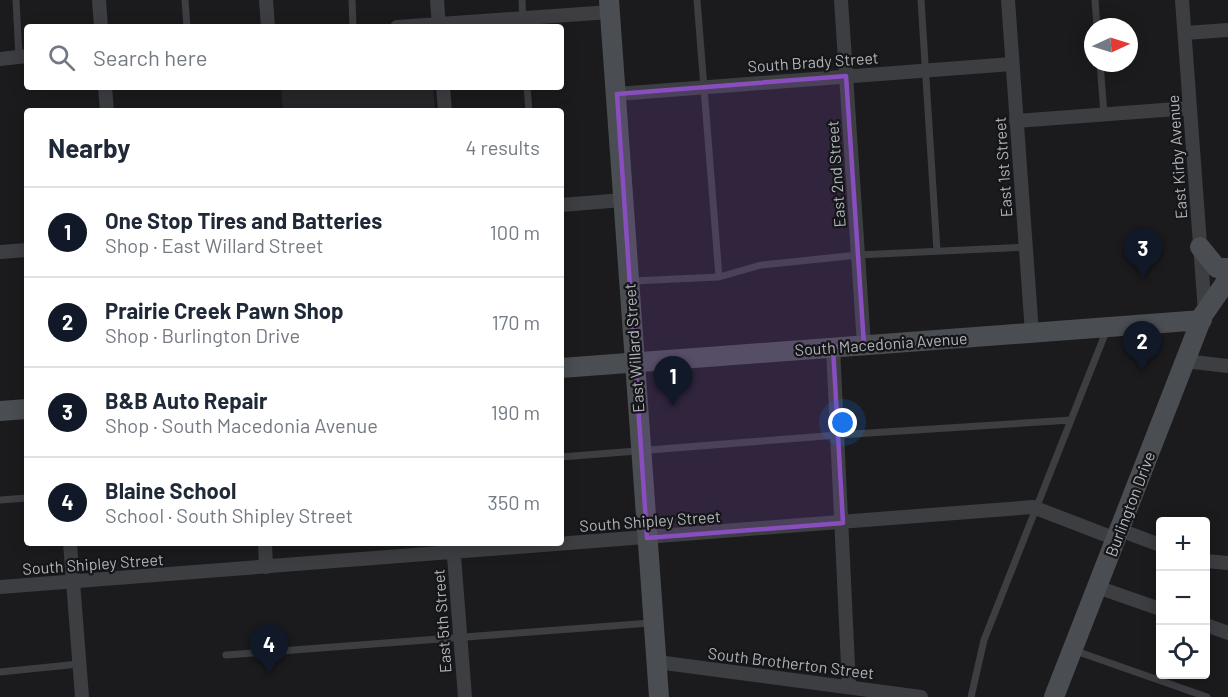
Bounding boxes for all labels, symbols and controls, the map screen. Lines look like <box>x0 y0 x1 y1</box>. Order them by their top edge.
north arrow <box>1084 18 1138 72</box>
search box <box>24 24 564 90</box>
icon: search <box>45 41 78 74</box>
text: Search here <box>93 44 207 70</box>
street label: South Brady Street <box>747 47 879 76</box>
street label: East Kirby Avenue <box>1163 94 1190 220</box>
street label: East 1st Street <box>990 116 1015 218</box>
street label: East 2nd Street <box>822 120 849 228</box>
text: Nearby <box>48 132 130 163</box>
text: 4 results <box>465 135 540 159</box>
text: One Stop Tires and Batteries <box>105 207 382 233</box>
text: 1 <box>64 220 71 244</box>
text: 100 m <box>490 220 540 244</box>
pin: 3 <box>1124 228 1162 278</box>
text: Shop · East Willard Street <box>105 233 323 257</box>
street label: East Willard Street <box>620 283 647 413</box>
text: Prairie Creek Pawn Shop <box>105 297 344 323</box>
text: 2 <box>62 310 73 334</box>
text: 170 m <box>492 310 540 334</box>
pin: 2 <box>1122 322 1162 371</box>
text: Shop · Burlington Drive <box>105 323 300 347</box>
street label: South Macedonia Avenue <box>794 328 968 359</box>
pin: 1 <box>654 356 692 406</box>
text: B&B Auto Repair <box>105 387 267 413</box>
text: 3 <box>62 400 73 424</box>
text: 190 m <box>491 400 540 424</box>
your location <box>828 408 857 437</box>
text: Shop · South Macedonia Avenue <box>105 413 378 437</box>
street label: Burlington Drive <box>1101 449 1158 559</box>
text: Blaine School <box>105 477 236 503</box>
text: 4 <box>61 490 74 514</box>
text: 350 m <box>488 490 540 514</box>
text: School · South Shipley Street <box>105 503 353 527</box>
street label: South Shipley Street <box>579 506 721 535</box>
map controls <box>1156 517 1210 679</box>
button: + <box>1156 517 1210 571</box>
street label: South Shipley Street <box>22 549 164 578</box>
street label: East 5th Street <box>428 568 455 674</box>
button: − <box>1156 571 1210 625</box>
pin: 4 <box>250 624 288 674</box>
button: locate <box>1156 625 1210 679</box>
street label: South Brotherton Street <box>707 643 875 682</box>

